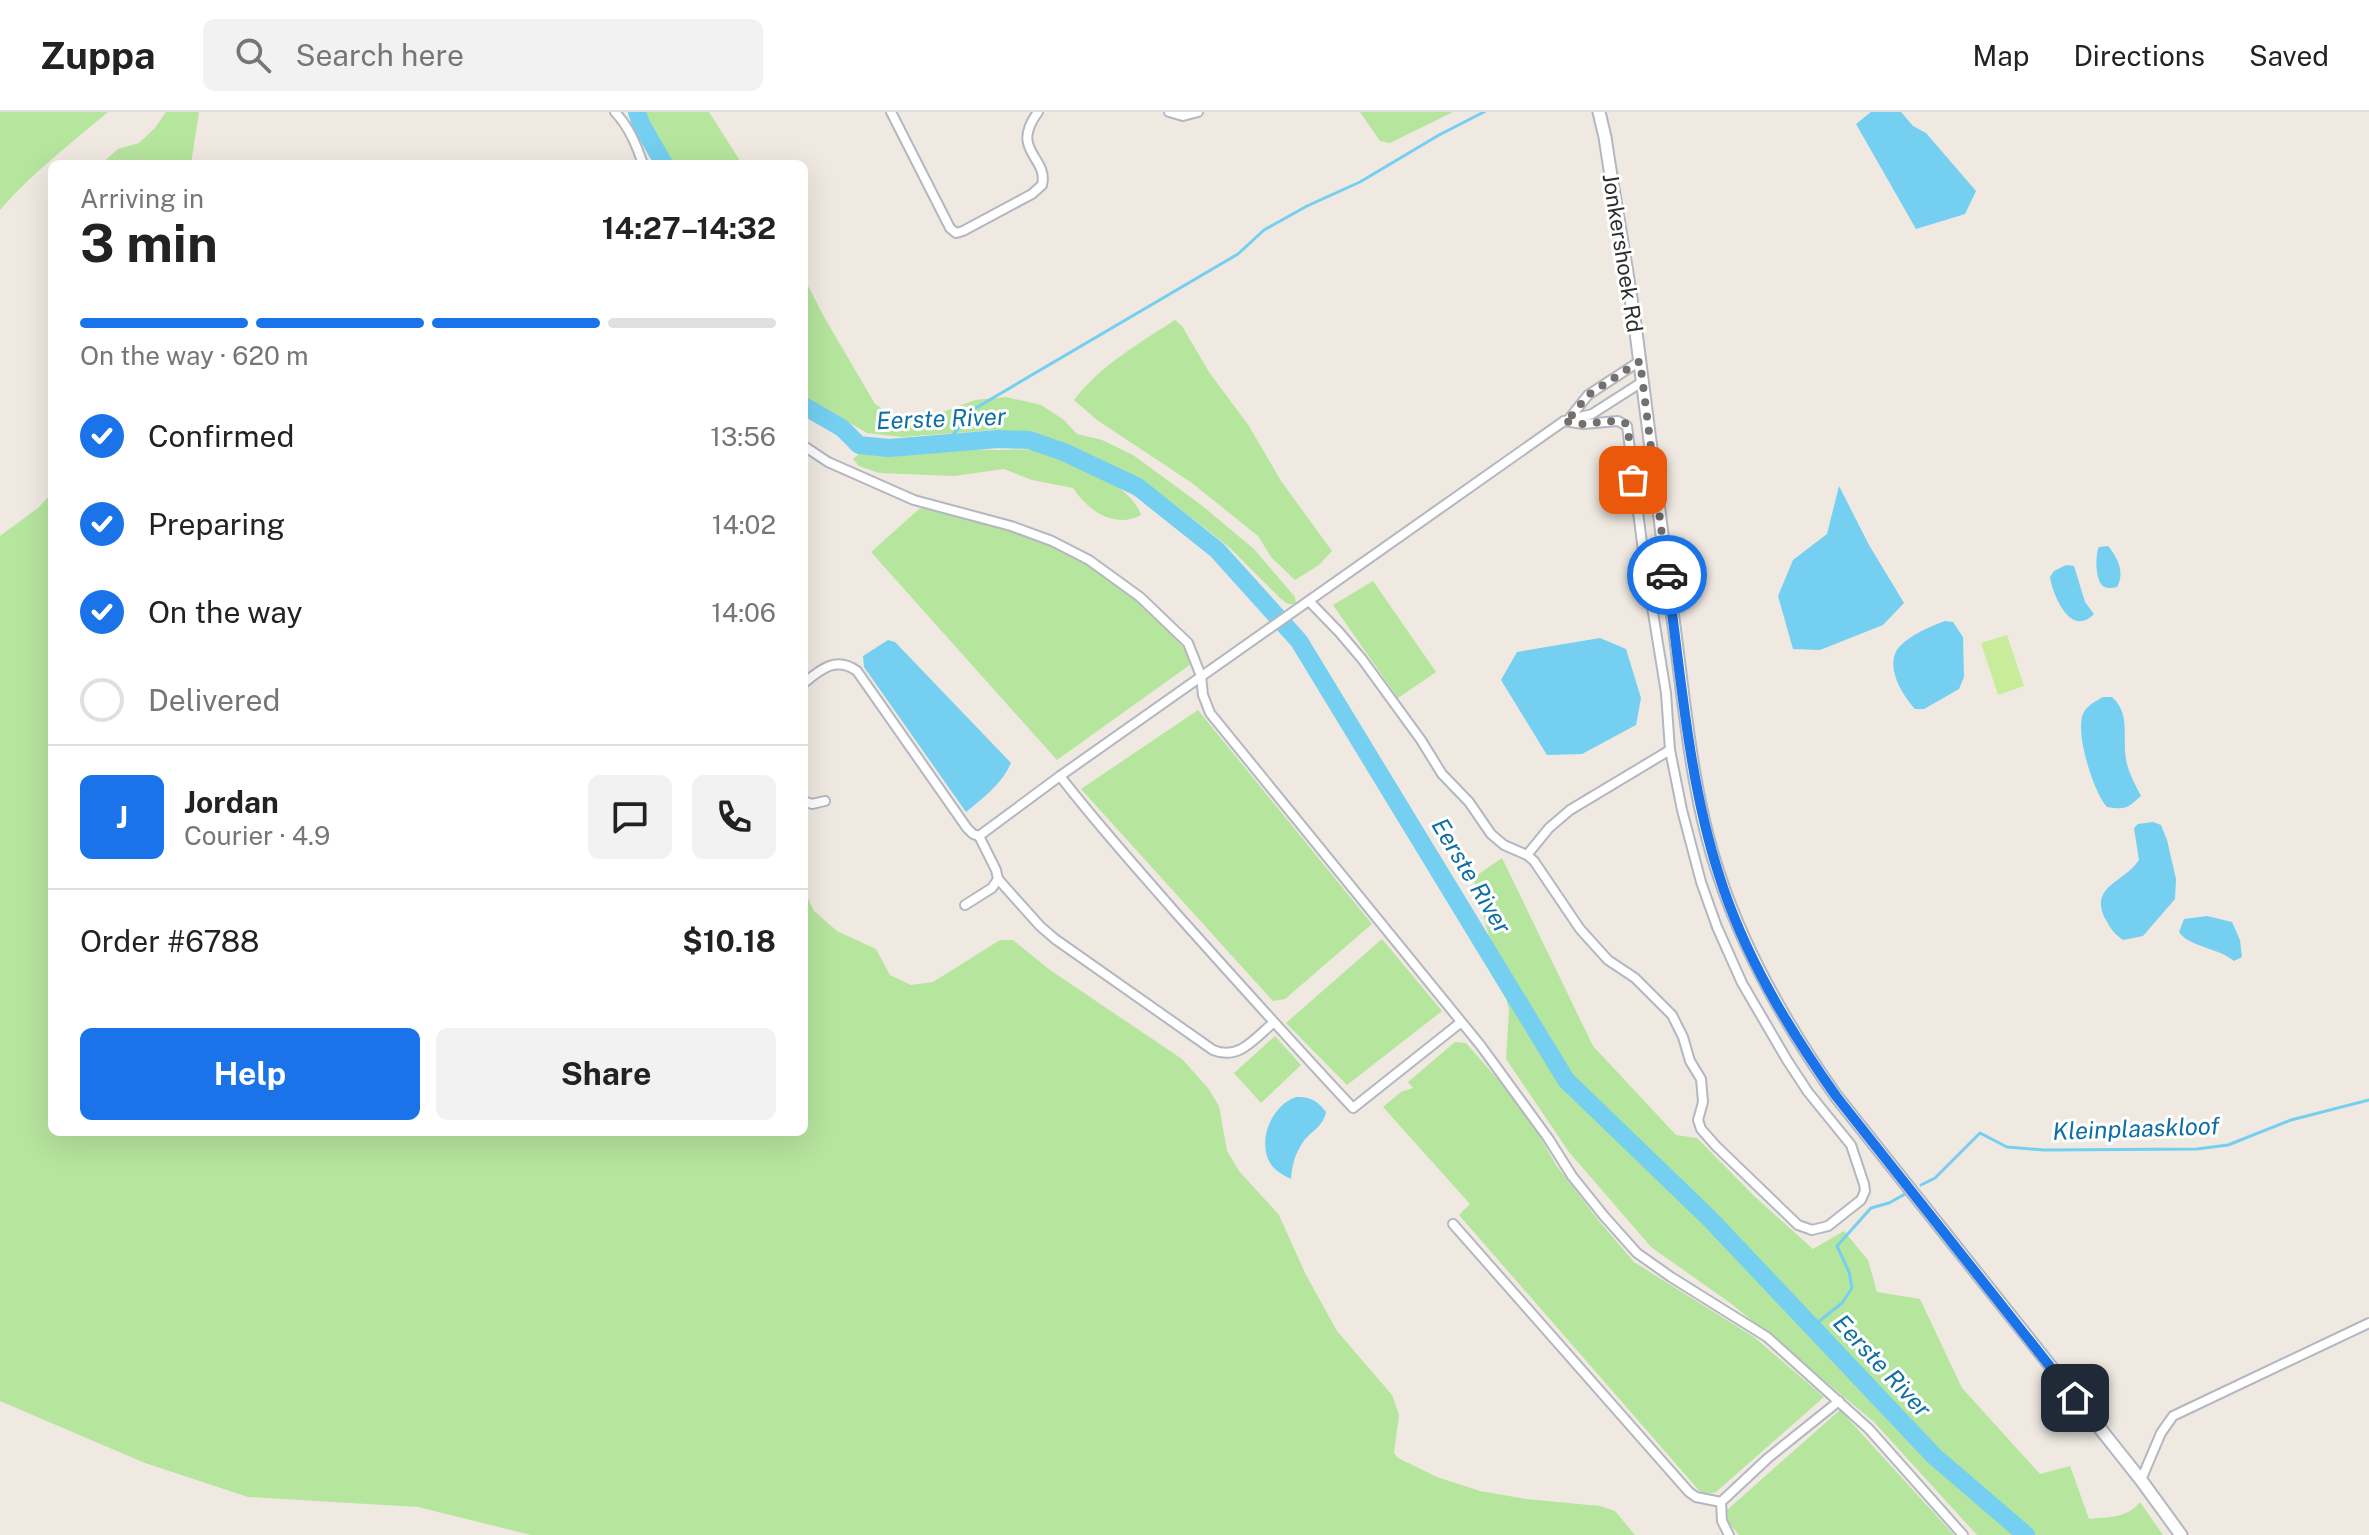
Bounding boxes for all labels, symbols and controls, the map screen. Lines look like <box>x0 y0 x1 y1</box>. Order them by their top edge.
search box <box>203 19 763 91</box>
text: Zuppa <box>40 33 155 78</box>
icon: search <box>231 33 275 77</box>
text: Search here <box>295 37 464 73</box>
text: Map <box>1973 39 2029 72</box>
text: Directions <box>2073 39 2205 72</box>
text: Saved <box>2249 39 2329 72</box>
street label: Jonkershoek Rd <box>1598 172 1648 334</box>
text: Arriving in <box>80 183 204 214</box>
text: 14:27–14:32 <box>602 210 776 246</box>
text: 3 min <box>80 213 218 274</box>
text: On the way · 620 m <box>80 340 309 371</box>
water label: Eerste River <box>876 402 1007 434</box>
icon: check <box>80 414 124 458</box>
text: Confirmed <box>148 418 294 454</box>
text: 13:56 <box>710 421 776 452</box>
pin <box>1599 446 1667 514</box>
icon: bag <box>1611 458 1655 502</box>
icon: check <box>80 502 124 546</box>
text: Preparing <box>148 506 285 542</box>
text: 14:02 <box>712 509 776 540</box>
courier <box>1627 535 1707 615</box>
icon: car <box>1645 553 1689 597</box>
icon: check <box>80 590 124 634</box>
text: On the way <box>148 594 302 630</box>
text: 14:06 <box>711 597 776 628</box>
text: Delivered <box>148 682 280 718</box>
button: chat <box>588 775 672 859</box>
button: phone <box>692 775 776 859</box>
text: Jordan <box>184 784 279 820</box>
text: J <box>116 799 128 835</box>
water label: Eerste River <box>1426 813 1518 939</box>
text: Courier · 4.9 <box>184 820 330 851</box>
text: Order #6788 <box>80 923 260 959</box>
text: $10.18 <box>682 923 776 959</box>
button: Help <box>80 1028 420 1120</box>
button: Share <box>436 1028 776 1120</box>
water label: Kleinplaaskloof <box>2052 1111 2222 1145</box>
water label: Eerste River <box>1828 1308 1938 1423</box>
pin <box>2041 1364 2109 1432</box>
icon: home <box>2053 1376 2097 1420</box>

